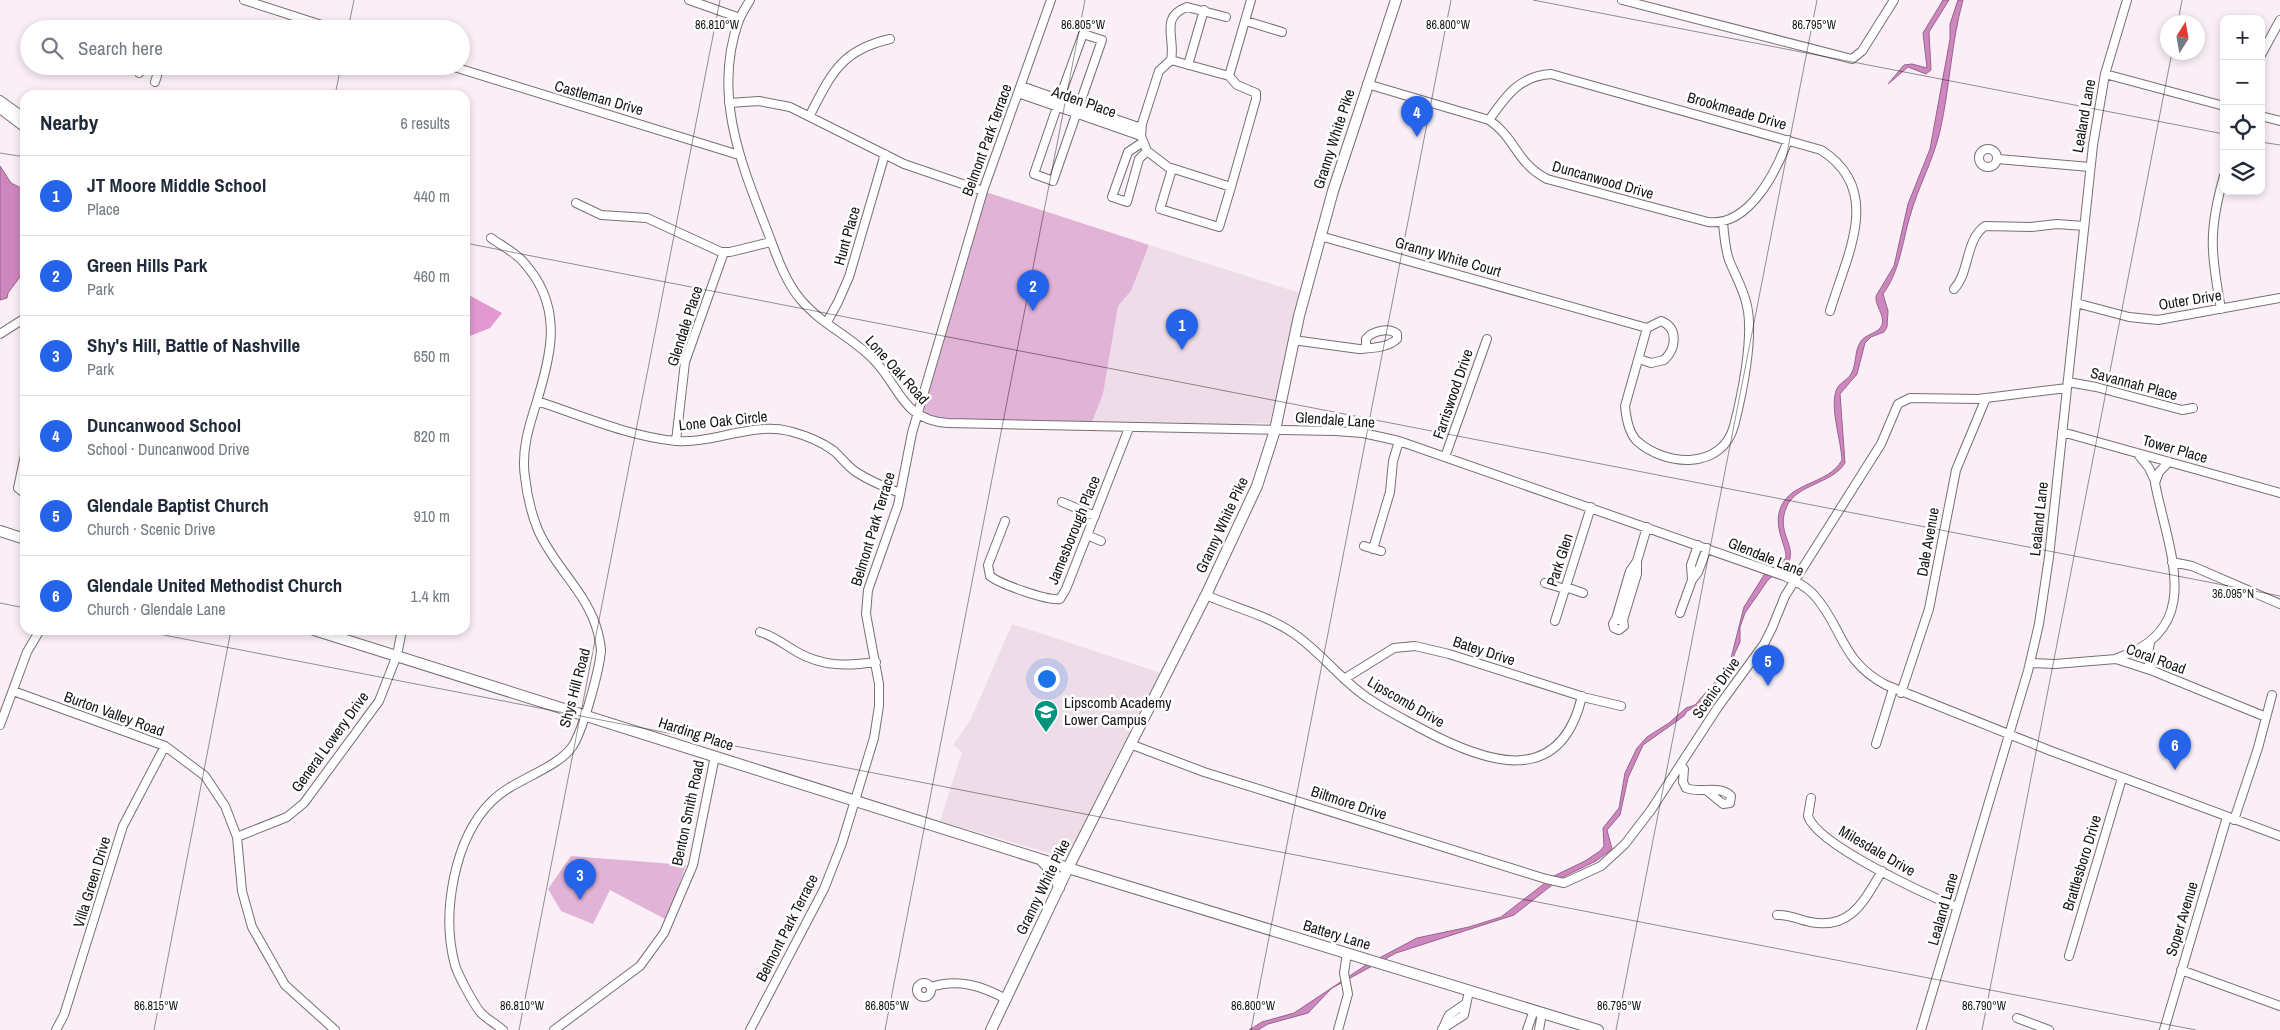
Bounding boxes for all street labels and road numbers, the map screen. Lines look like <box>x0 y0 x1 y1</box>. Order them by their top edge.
street label: Castleman Drive <box>552 75 646 120</box>
street label: Lealand Lane <box>2067 77 2100 154</box>
street label: Arden Place <box>1048 80 1119 122</box>
street label: Belmont Park Terrace <box>956 81 1017 199</box>
street label: Granny White Pike <box>1307 86 1360 192</box>
street label: Brookmeade Drive <box>1685 86 1789 135</box>
street label: Duncanwood Drive <box>1550 155 1656 204</box>
street label: Hunt Place <box>828 204 865 268</box>
street label: Granny White Court <box>1393 231 1504 282</box>
street label: Glendale Place <box>662 283 707 369</box>
street label: Outer Drive <box>2157 284 2223 315</box>
street label: Lone Oak Road <box>861 331 934 409</box>
street label: Farriswood Drive <box>1427 346 1478 442</box>
street label: Savannah Place <box>2088 362 2180 405</box>
street label: Lone Oak Circle <box>678 405 768 436</box>
street label: Glendale Lane <box>1294 406 1376 433</box>
street label: Tower Place <box>2140 429 2210 468</box>
street label: Belmont Park Terrace <box>845 469 900 588</box>
street label: Jamesborough Place <box>1042 472 1105 587</box>
street label: Granny White Pike <box>1190 473 1253 576</box>
street label: Lealand Lane <box>2024 481 2053 557</box>
street label: Dale Avenue <box>1911 506 1944 578</box>
street label: Park Glen <box>1541 531 1578 589</box>
street label: Glendale Lane <box>1725 532 1807 581</box>
street label: Batey Drive <box>1450 631 1518 670</box>
street label: Coral Road <box>2123 638 2189 679</box>
street label: Shys Hill Road <box>554 646 595 730</box>
street label: Scenic Drive <box>1687 653 1744 723</box>
street label: Lipscomb Drive <box>1364 671 1449 732</box>
street label: Burton Valley Road <box>61 686 167 741</box>
street label: General Lowery Drive <box>286 687 373 796</box>
street label: Harding Place <box>656 711 737 756</box>
street label: Benton Smith Road <box>666 758 709 868</box>
street label: Biltmore Drive <box>1309 780 1390 825</box>
street label: Brattlesboro Drive <box>2057 812 2106 913</box>
street label: Milesdale Drive <box>1835 820 1920 881</box>
street label: Villa Green Drive <box>68 834 115 930</box>
street label: Granny White Pike <box>1010 835 1075 938</box>
street label: Belmont Park Terrace <box>750 870 823 985</box>
street label: Lealand Lane <box>1922 870 1963 948</box>
street label: Soper Avenue <box>2160 879 2203 959</box>
street label: Battery Lane <box>1301 914 1374 955</box>

